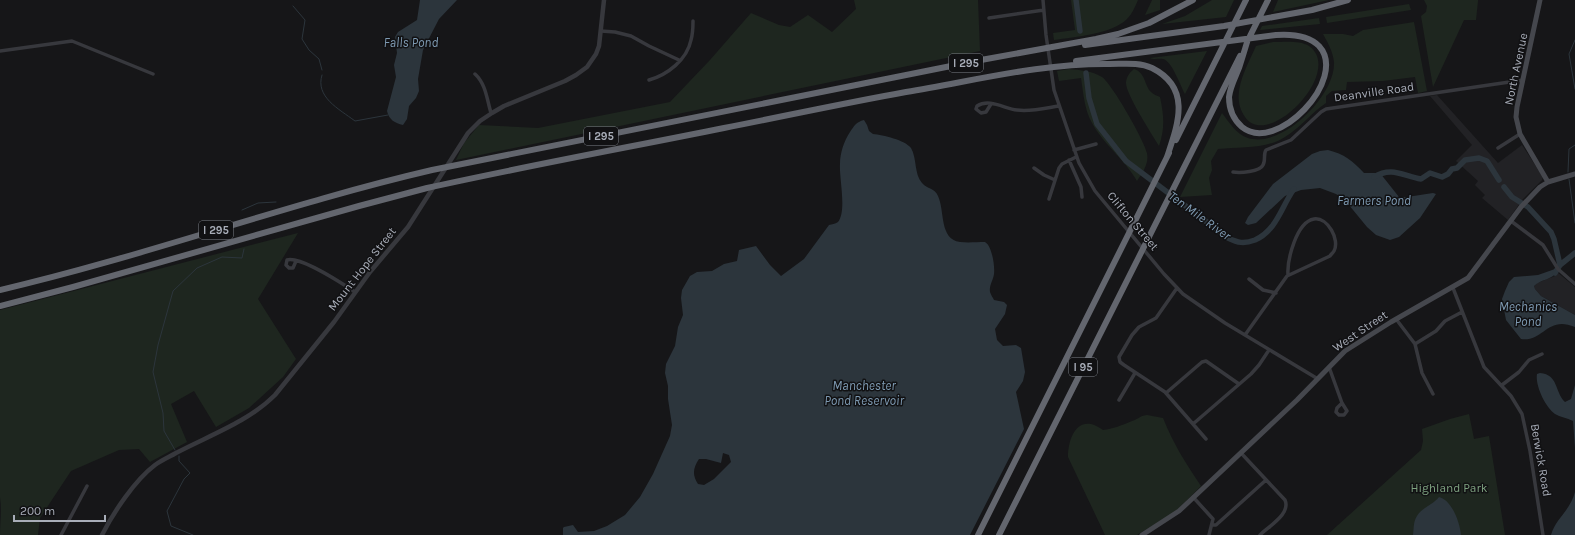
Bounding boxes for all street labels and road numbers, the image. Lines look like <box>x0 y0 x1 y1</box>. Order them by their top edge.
street label: North Avenue <box>1502 32 1530 106</box>
road number: I 295 <box>949 54 983 72</box>
street label: Deanville Road <box>1333 79 1415 105</box>
road number: I 295 <box>584 127 618 145</box>
street label: Clifton Street <box>1104 189 1162 254</box>
road number: I 295 <box>199 221 233 239</box>
street label: Mount Hope Street <box>325 224 399 314</box>
street label: West Street <box>1330 307 1390 354</box>
road number: I 95 <box>1069 358 1097 376</box>
street label: Berwick Road <box>1528 423 1554 497</box>

